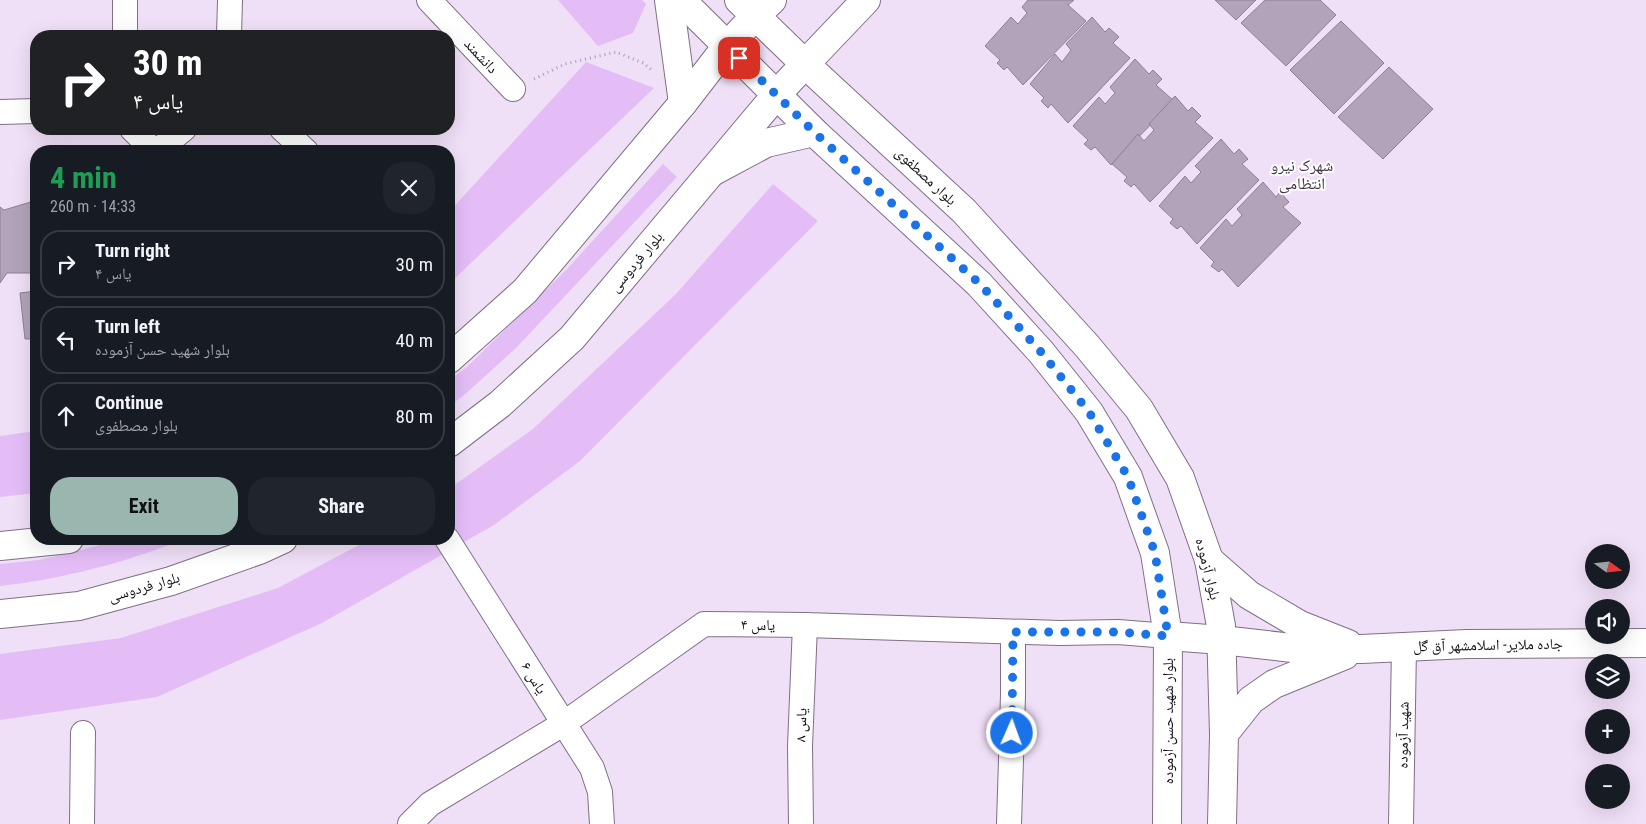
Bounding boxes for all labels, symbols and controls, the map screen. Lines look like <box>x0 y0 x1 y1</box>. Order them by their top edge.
street label: دانشمند <box>460 35 502 77</box>
pin <box>718 37 760 79</box>
text: 30 m <box>133 43 202 84</box>
icon: arrive <box>725 44 753 72</box>
icon: right <box>50 50 115 115</box>
text: یاس ۴ <box>133 89 183 114</box>
street label: بلوار مصطفوی <box>891 143 961 210</box>
district label: شهرک نیرو انتظامی <box>1271 156 1333 194</box>
text: 4 min <box>50 160 117 195</box>
button: close <box>383 162 435 214</box>
text: 260 m · 14:33 <box>50 197 136 216</box>
street label: بلوار فردوسی <box>606 228 667 297</box>
text: Turn right <box>95 239 170 262</box>
icon: right <box>52 250 80 278</box>
text: 30 m <box>396 253 433 276</box>
text: یاس ۴ <box>95 264 132 283</box>
text: Turn left <box>95 315 160 338</box>
icon: left <box>52 326 80 354</box>
text: 40 m <box>396 329 433 352</box>
text: بلوار شهید حسن آزموده <box>95 340 230 359</box>
text: Continue <box>95 391 163 414</box>
icon: ahead <box>52 402 80 430</box>
text: 80 m <box>396 405 433 428</box>
text: بلوار مصطفوی <box>95 416 178 435</box>
button: Exit <box>50 477 238 535</box>
button: Share <box>248 477 435 535</box>
street label: بلوار آزموده <box>1192 536 1224 602</box>
north arrow <box>1585 544 1630 589</box>
map controls <box>1585 544 1630 809</box>
street label: بلوار فردوسی <box>106 568 182 607</box>
button: sound <box>1585 599 1630 644</box>
street label: یاس ۴ <box>741 616 775 635</box>
street label: جاده ملایر- اسلامشهر آق گل <box>1413 635 1564 656</box>
button: layers <box>1585 654 1630 699</box>
street label: بلوار شهید حسن آزموده <box>1159 658 1178 784</box>
street label: یاس ۶ <box>516 659 551 698</box>
street label: شهید آزموده <box>1393 701 1413 769</box>
position arrow <box>985 706 1037 758</box>
street label: یاس ۸ <box>791 707 812 743</box>
button: + <box>1585 709 1630 754</box>
button: − <box>1585 764 1630 809</box>

